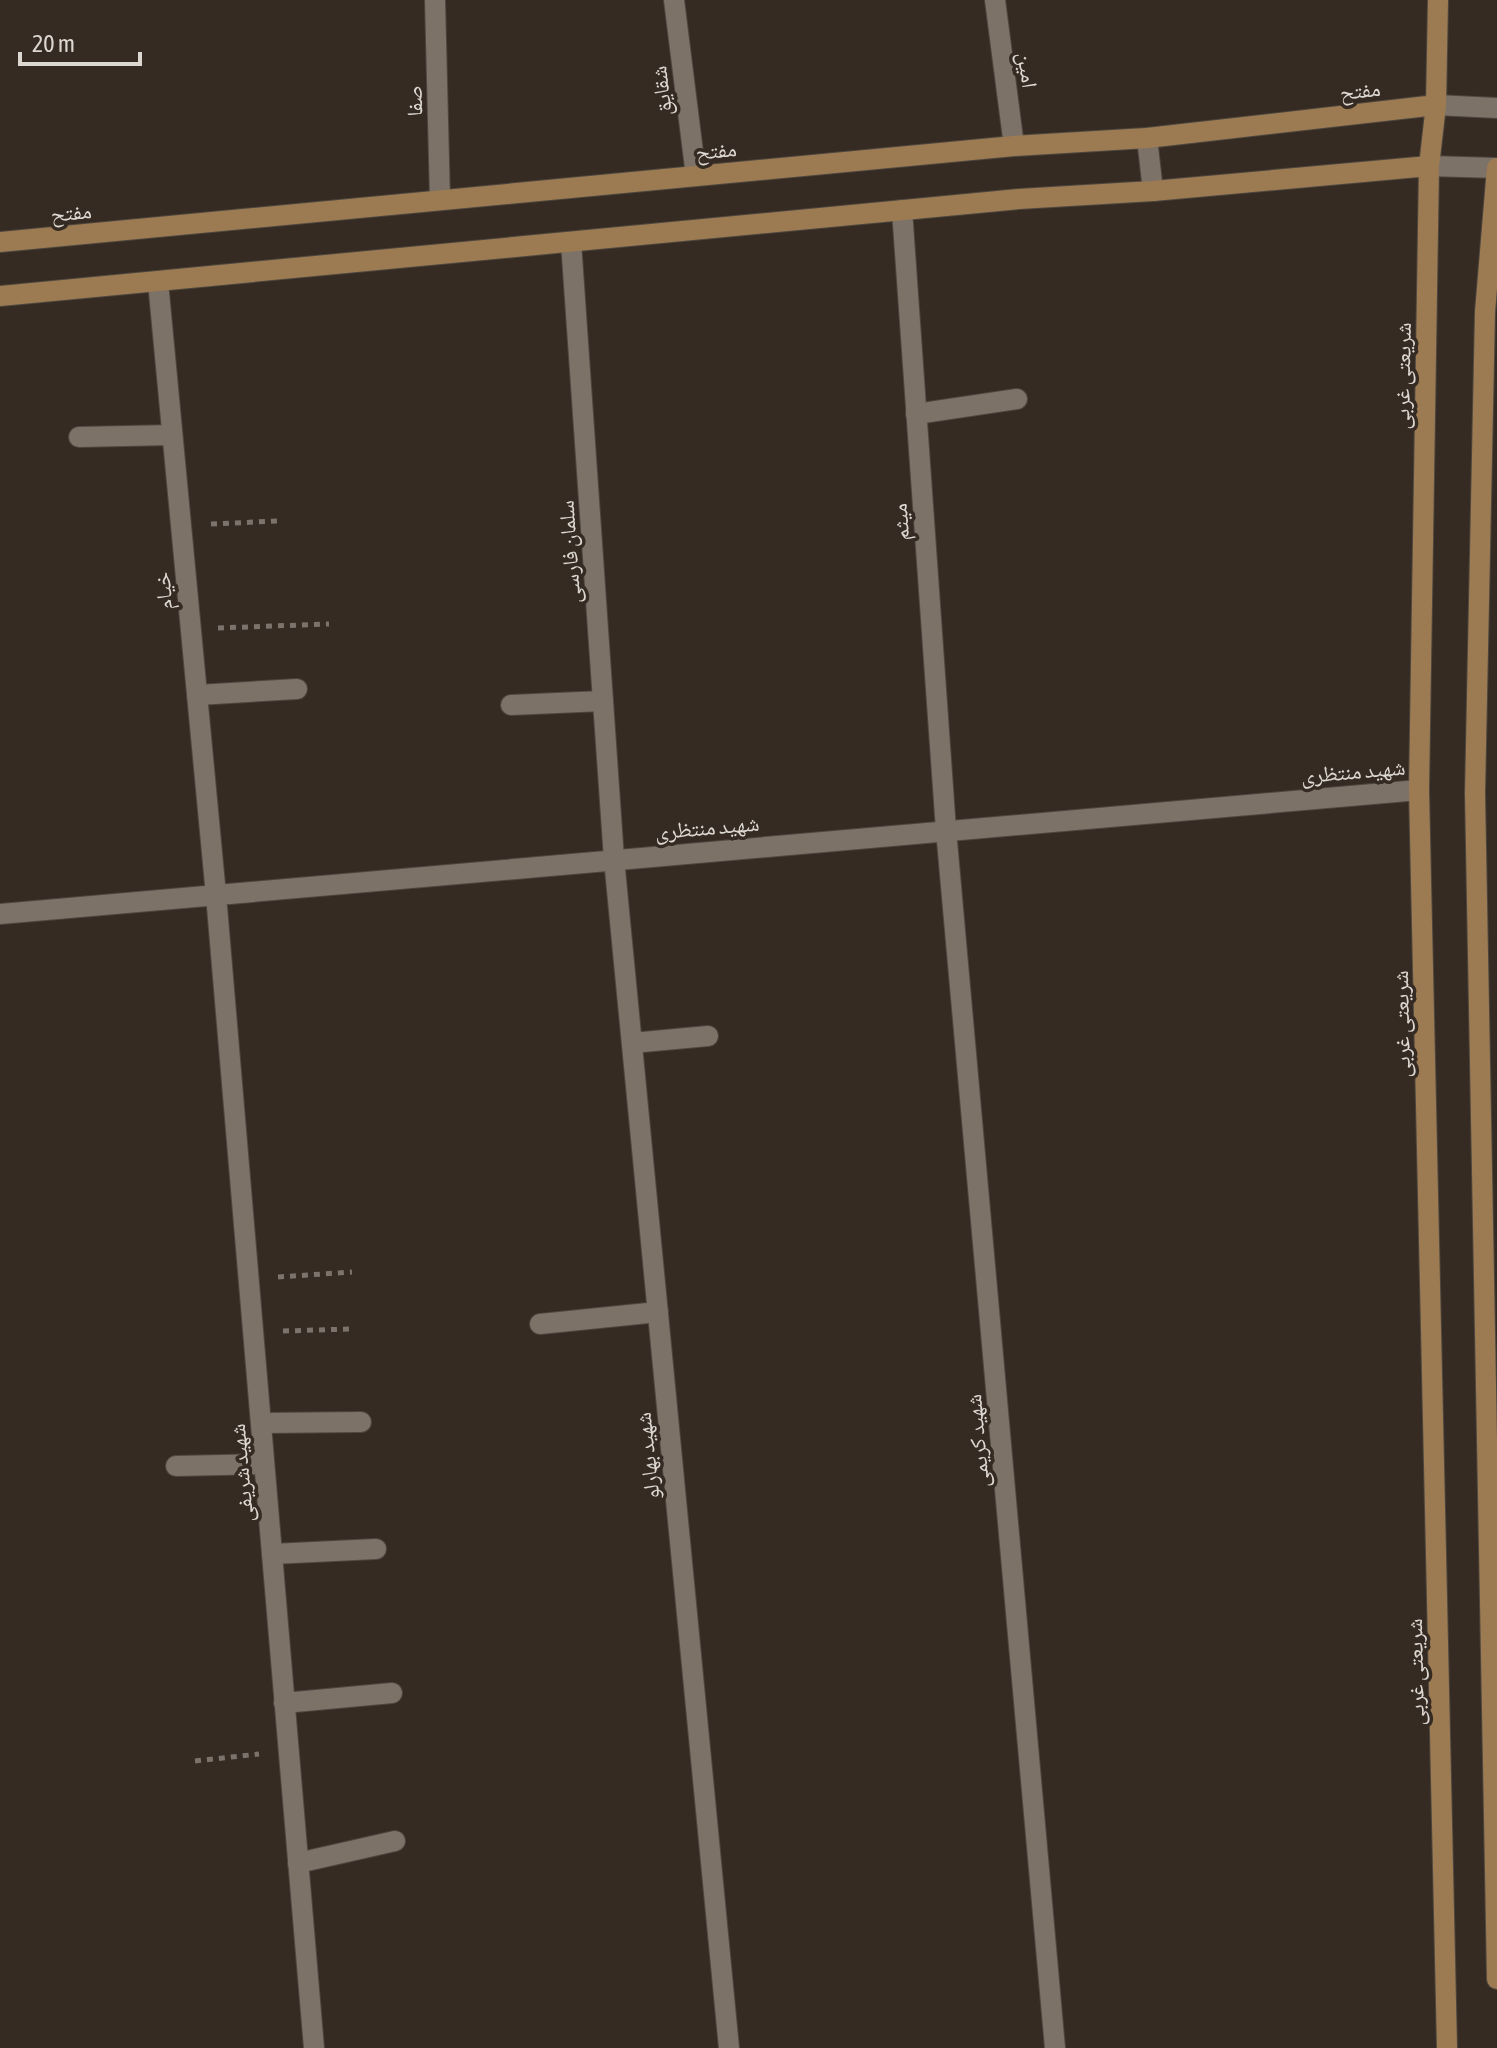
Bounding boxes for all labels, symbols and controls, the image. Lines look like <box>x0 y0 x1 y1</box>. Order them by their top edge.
scale bar <box>20 16 140 66</box>
text: 20 m <box>32 30 75 57</box>
street label: امین <box>1012 50 1043 90</box>
street label: شقایق <box>645 64 678 118</box>
street label: مفتح <box>1338 75 1382 106</box>
street label: صفا <box>401 85 427 117</box>
street label: مفتح <box>694 135 738 166</box>
street label: مفتح <box>49 197 93 228</box>
street label: شریعتی غربی <box>1388 322 1417 430</box>
street label: سلمان فارسی <box>552 499 587 604</box>
street label: میثم <box>886 502 916 542</box>
street label: خیام <box>148 571 180 611</box>
street label: شهید منتظری <box>1300 753 1406 790</box>
street label: شهید منتظری <box>654 809 760 846</box>
street label: شریعتی غربی <box>1387 970 1416 1078</box>
street label: شهید کریمی <box>960 1393 995 1489</box>
street label: شهید بهارلو <box>629 1411 665 1501</box>
street label: شهید شریفی <box>224 1423 259 1523</box>
street label: شریعتی غربی <box>1401 1618 1430 1726</box>

